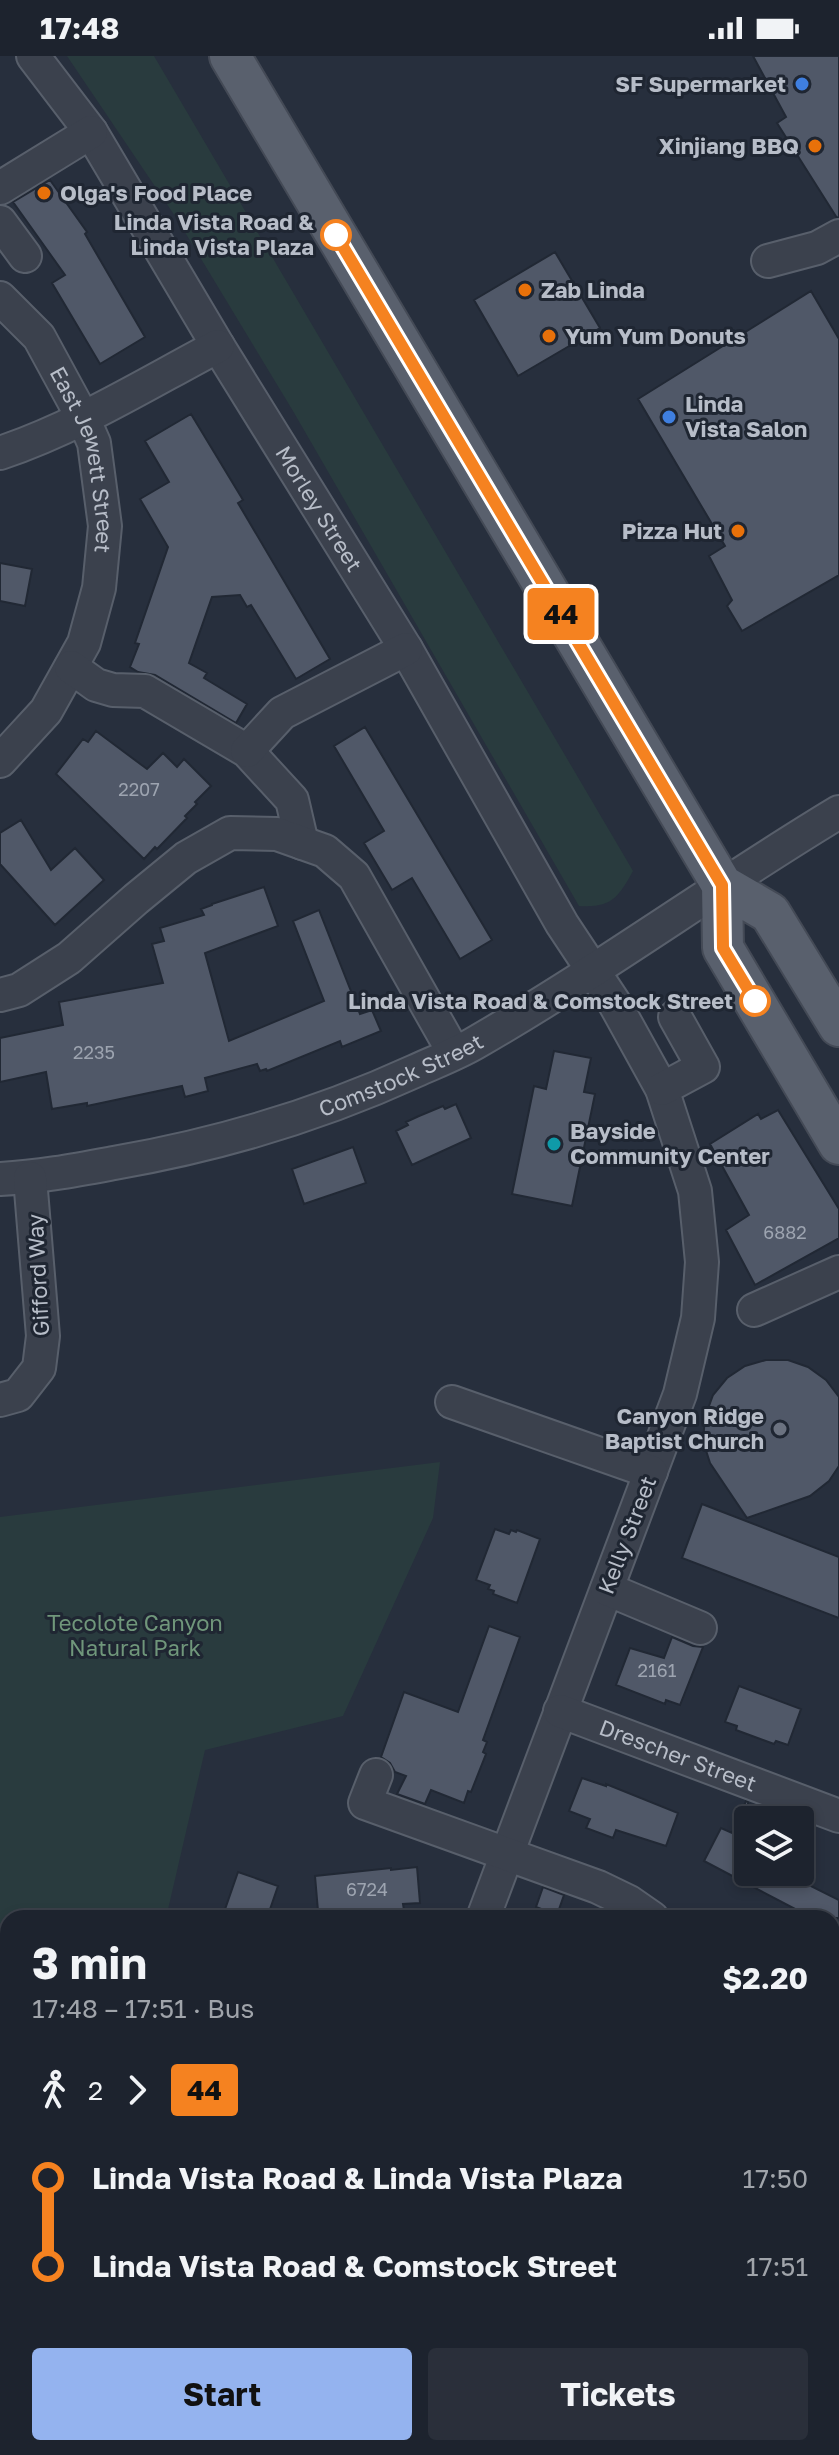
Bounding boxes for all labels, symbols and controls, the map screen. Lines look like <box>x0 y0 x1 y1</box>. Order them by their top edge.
text: 17:48 <box>40 10 119 46</box>
place label: SF Supermarket <box>615 70 786 97</box>
marker: SF Supermarket <box>793 75 811 93</box>
place label: Xinjiang BBQ <box>659 132 799 159</box>
marker: Xinjiang BBQ <box>806 137 824 155</box>
place label: Olga's Food Place <box>60 179 252 206</box>
marker: Olga's Food Place <box>35 184 53 202</box>
place label: Linda Vista Road & Linda Vista Plaza <box>114 208 314 260</box>
marker: Linda Vista Road & Linda Vista Plaza <box>321 220 351 250</box>
place label: Zab Linda <box>541 276 645 303</box>
marker: Zab Linda <box>516 281 534 299</box>
place label: Yum Yum Donuts <box>565 322 746 349</box>
marker: Yum Yum Donuts <box>540 327 558 345</box>
street label: East Jewett Street <box>44 361 120 554</box>
place label: Linda Vista Salon <box>685 390 807 442</box>
marker: Linda Vista Salon <box>660 408 678 426</box>
street label: Morley Street <box>270 441 369 576</box>
place label: Pizza Hut <box>622 517 722 544</box>
marker: Pizza Hut <box>729 522 747 540</box>
line badge: 44 <box>525 588 597 640</box>
text: 44 <box>543 597 579 630</box>
house number: 2207 <box>118 778 160 800</box>
marker: Linda Vista Road & Comstock Street <box>740 986 770 1016</box>
place label: Linda Vista Road & Comstock Street <box>348 987 733 1014</box>
street label: Comstock Street <box>315 1027 488 1122</box>
house number: 2235 <box>73 1041 115 1063</box>
place label: Bayside Community Center <box>570 1117 770 1169</box>
marker: Bayside Community Center <box>545 1135 563 1153</box>
street label: Gifford Way <box>21 1213 54 1337</box>
house number: 6882 <box>763 1221 807 1243</box>
place label: Canyon Ridge Baptist Church <box>605 1402 764 1454</box>
marker: Canyon Ridge Baptist Church <box>771 1420 789 1438</box>
street label: Kelly Street <box>592 1472 661 1598</box>
park label: Tecolote Canyon Natural Park <box>47 1609 223 1661</box>
house number: 2161 <box>638 1659 677 1681</box>
street label: Drescher Street <box>596 1713 760 1797</box>
map controls <box>734 1806 814 1886</box>
button: layers <box>734 1806 814 1886</box>
house number: 6724 <box>346 1878 388 1900</box>
text: 3 min <box>32 1936 147 1989</box>
text: $2.20 <box>722 1960 808 1996</box>
text: 17:48 – 17:51 · Bus <box>32 1993 254 2024</box>
icon: walk <box>32 2068 76 2112</box>
icon: forward <box>115 2068 159 2112</box>
text: 44 <box>187 2073 222 2106</box>
text: 2 <box>88 2075 103 2106</box>
text: Linda Vista Road & Linda Vista Plaza <box>92 2160 623 2196</box>
text: 17:50 <box>743 2163 808 2194</box>
text: Linda Vista Road & Comstock Street <box>92 2248 617 2284</box>
text: 17:51 <box>746 2251 808 2282</box>
button: Start <box>32 2348 412 2440</box>
button: Tickets <box>428 2348 808 2440</box>

